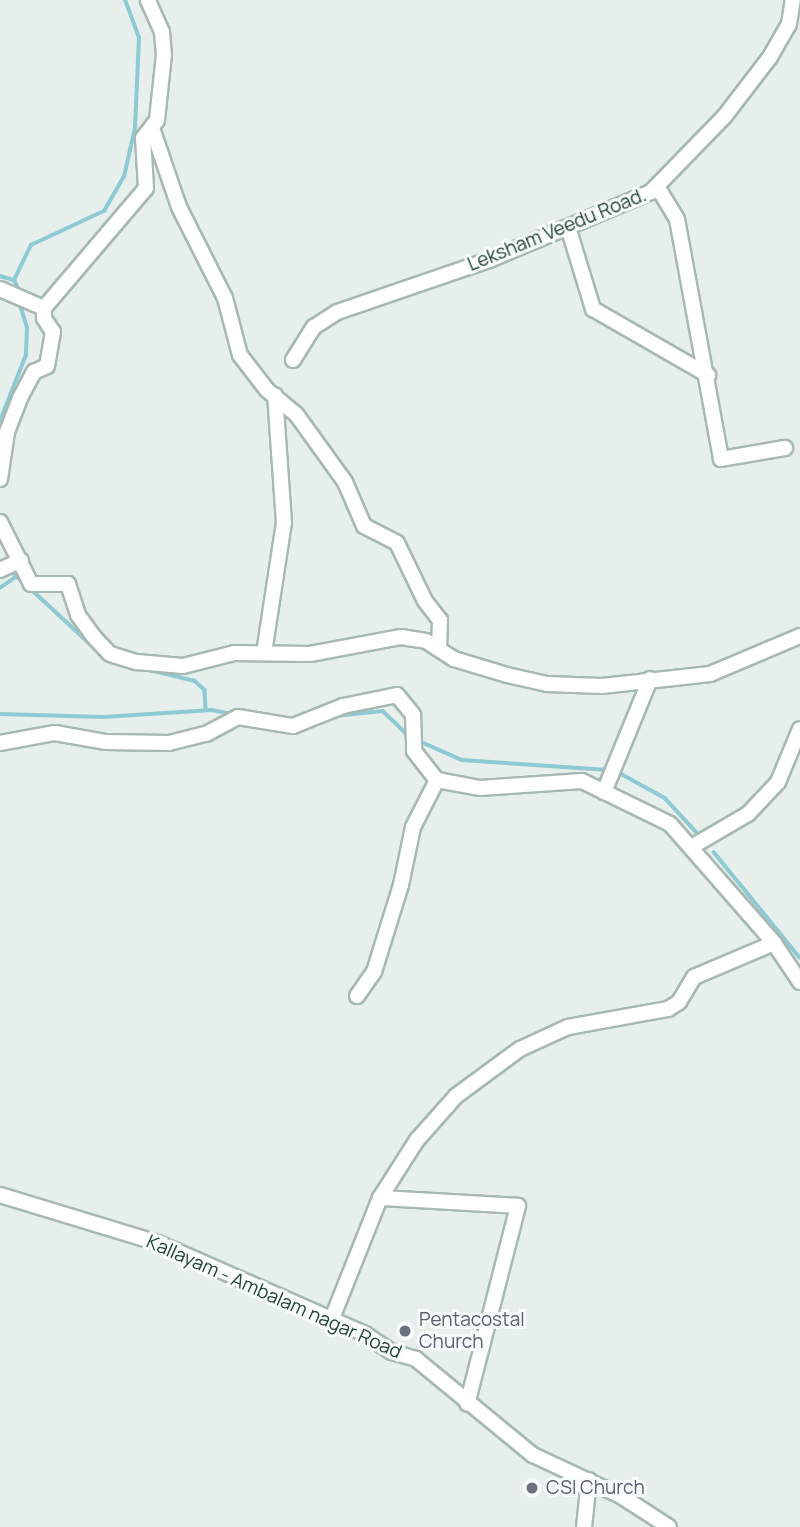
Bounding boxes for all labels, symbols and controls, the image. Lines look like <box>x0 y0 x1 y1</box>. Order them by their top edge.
street label: Leksham Veedu Road. <box>464 184 650 276</box>
street label: Kallayam - Ambalam nagar Road <box>143 1230 405 1364</box>
place label: Pentacostal Church <box>419 1309 525 1353</box>
marker: Pentacostal Church <box>397 1323 413 1339</box>
place label: CSI Church <box>546 1477 645 1499</box>
marker: CSI Church <box>524 1480 540 1496</box>

